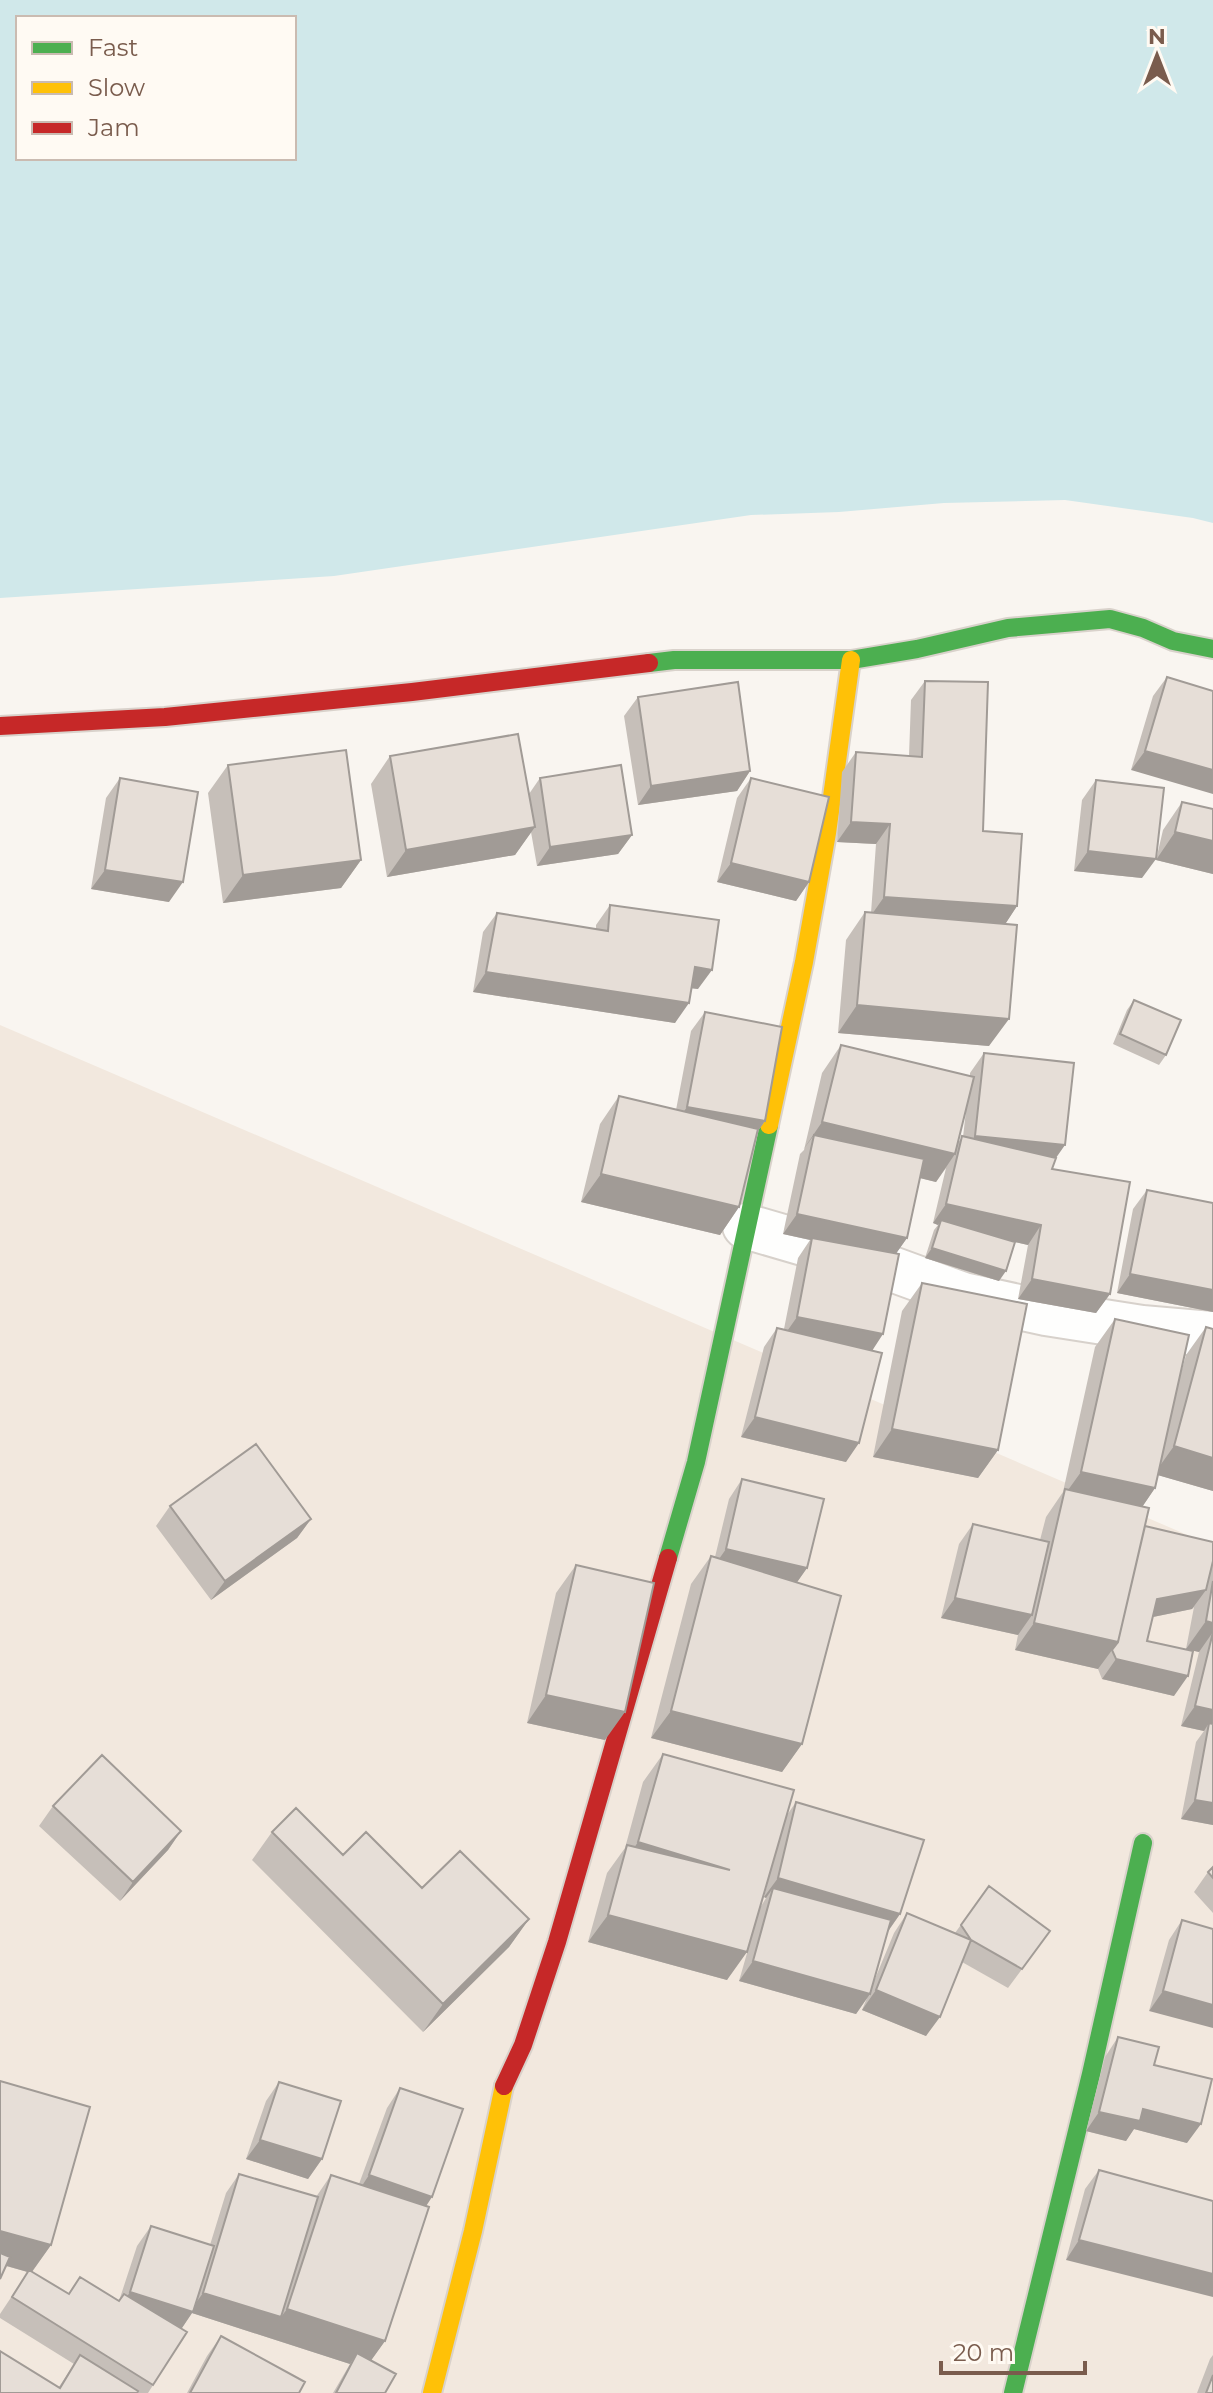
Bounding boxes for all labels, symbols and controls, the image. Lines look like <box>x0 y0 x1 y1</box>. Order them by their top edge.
legend <box>16 16 296 160</box>
north arrow <box>1117 16 1197 96</box>
text: N <box>1148 23 1166 50</box>
text: Fast <box>88 33 139 62</box>
text: Slow <box>88 73 145 102</box>
text: Jam <box>87 113 140 142</box>
scale bar <box>941 2325 1085 2375</box>
text: 20 m <box>953 2338 1014 2367</box>

